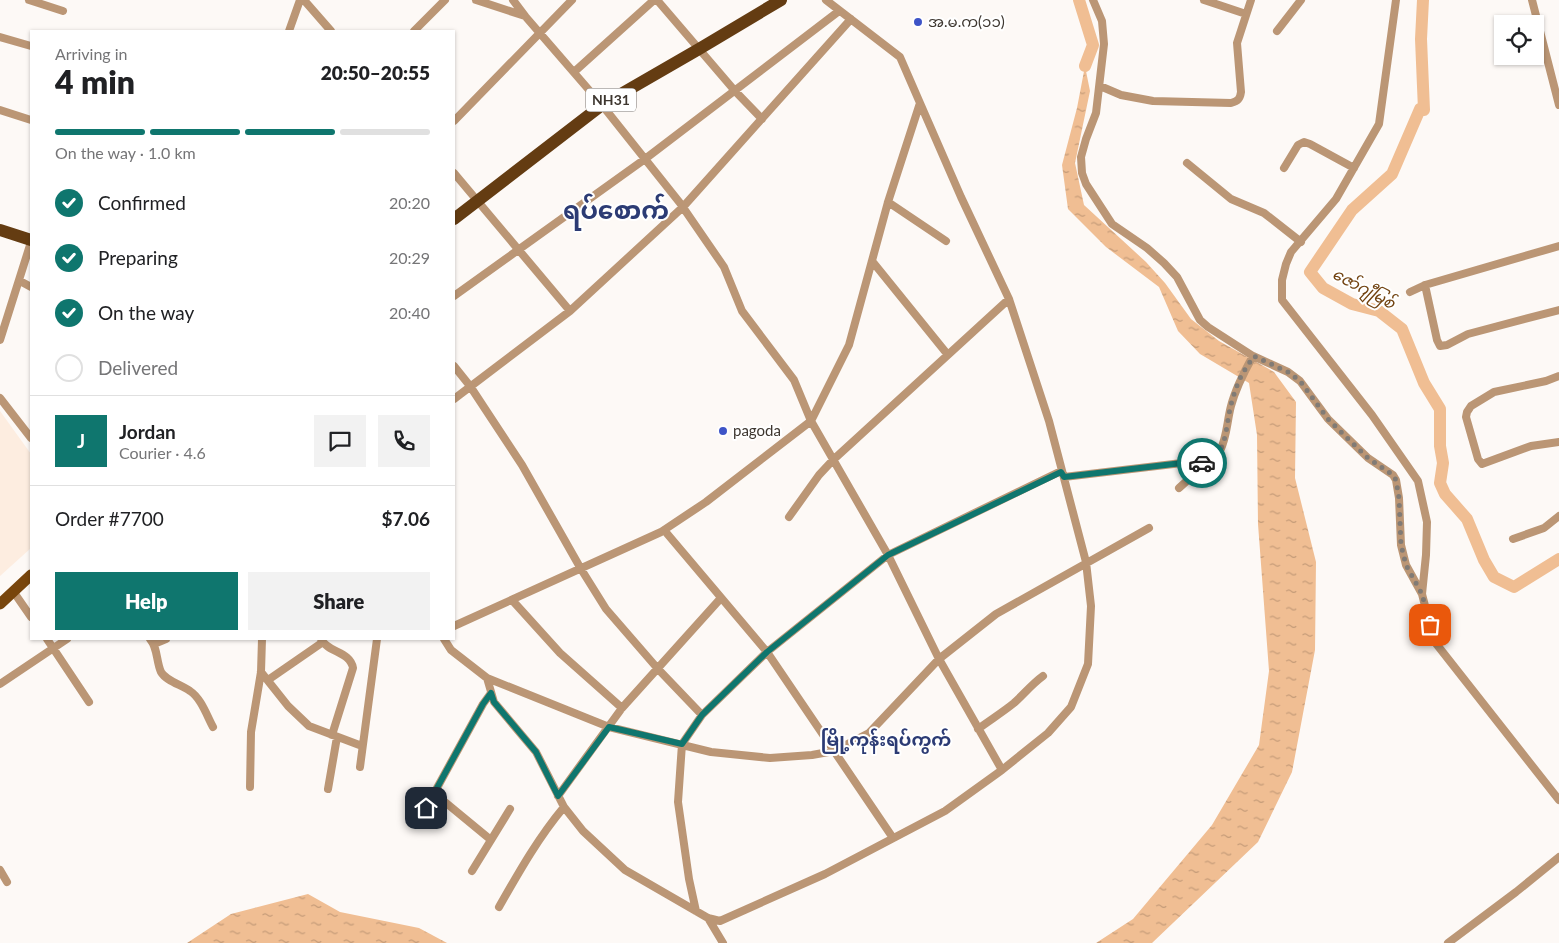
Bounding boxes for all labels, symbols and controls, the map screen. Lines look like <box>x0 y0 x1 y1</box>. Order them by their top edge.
place label: အ.မ.က(၁၁) <box>928 12 1005 30</box>
map controls <box>1494 15 1544 65</box>
button: locate <box>1494 15 1544 65</box>
marker: အ.မ.က(၁၁) <box>912 16 924 28</box>
text: Arriving in <box>55 44 128 63</box>
text: 20:50–20:55 <box>321 61 430 84</box>
text: 4 min <box>55 62 135 101</box>
road number: NH31 <box>586 88 636 112</box>
text: On the way · 1.0 km <box>55 143 196 162</box>
icon: check <box>55 189 83 217</box>
text: Confirmed <box>98 191 186 214</box>
text: 20:20 <box>389 193 430 212</box>
district label: ရပ်စောက် <box>563 193 669 231</box>
icon: check <box>55 244 83 272</box>
text: Preparing <box>98 246 178 269</box>
text: 20:29 <box>389 248 430 267</box>
water label: ဇော်ဂျီမြစ် <box>1327 262 1401 317</box>
icon: check <box>55 299 83 327</box>
text: On the way <box>98 301 194 324</box>
text: 20:40 <box>389 303 430 322</box>
text: Delivered <box>98 356 178 379</box>
button: chat <box>314 415 366 467</box>
button: phone <box>378 415 430 467</box>
text: Jordan <box>119 420 176 443</box>
place label: pagoda <box>733 421 781 439</box>
marker: pagoda <box>717 425 729 437</box>
text: J <box>77 429 85 452</box>
courier <box>1177 438 1227 488</box>
text: Courier · 4.6 <box>119 443 206 462</box>
icon: car <box>1188 449 1216 477</box>
text: Order #7700 <box>55 507 164 530</box>
text: $7.06 <box>381 507 430 530</box>
button: Help <box>55 572 238 630</box>
button: Share <box>248 572 430 630</box>
pin <box>1409 604 1451 646</box>
icon: bag <box>1416 611 1444 639</box>
district label: မြို့ကုန်းရပ်ကွက် <box>821 728 951 754</box>
pin <box>405 787 447 829</box>
icon: home <box>412 794 440 822</box>

